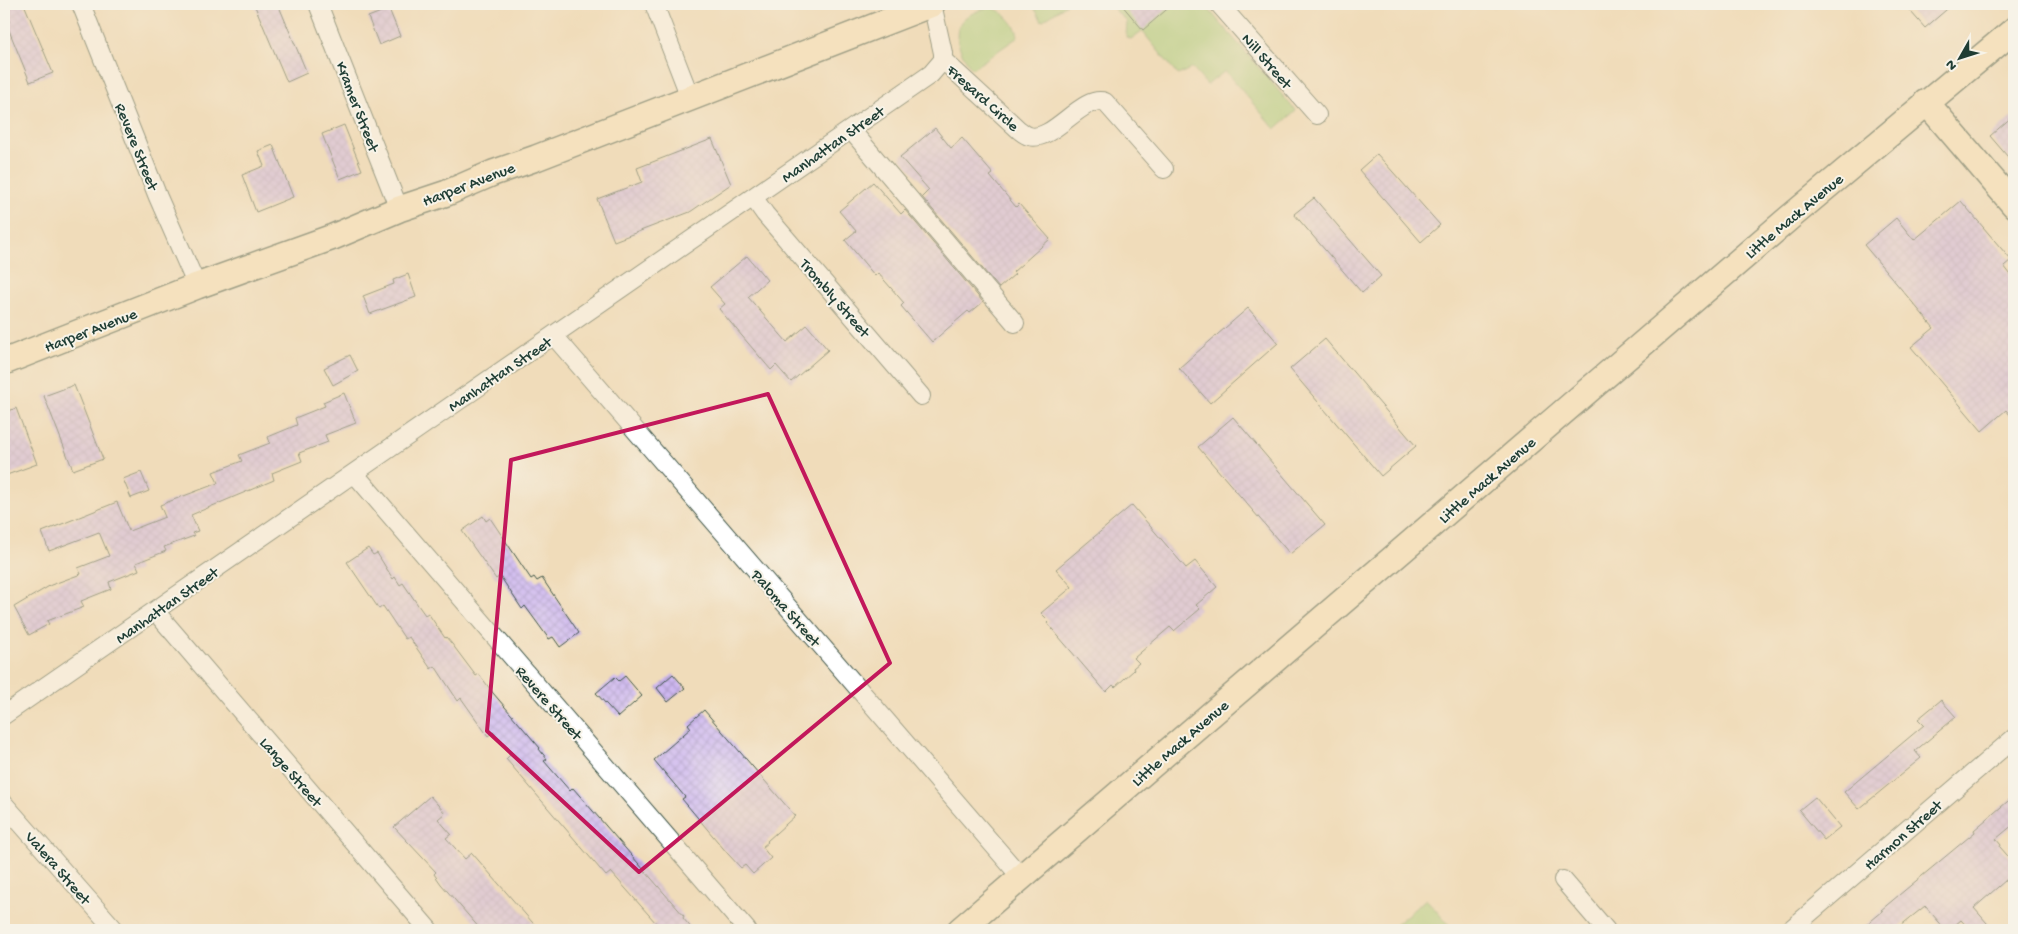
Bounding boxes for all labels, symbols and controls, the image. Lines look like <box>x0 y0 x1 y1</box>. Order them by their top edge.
street label: Nill Street <box>1236 31 1296 95</box>
north arrow <box>1936 32 1986 82</box>
text: N <box>1942 56 1961 74</box>
street label: Kramer Street <box>330 59 382 156</box>
street label: Fresard Circle <box>941 62 1022 138</box>
street label: Revere Street <box>109 101 161 195</box>
street label: Manhattan Street <box>779 103 890 188</box>
street label: Harper Avenue <box>420 160 519 213</box>
street label: Little Mack Avenue <box>1742 171 1849 264</box>
street label: Trombly Street <box>793 255 874 344</box>
street label: Harper Avenue <box>42 306 141 359</box>
street label: Manhattan Street <box>445 333 558 418</box>
street label: Little Mack Avenue <box>1436 434 1541 529</box>
street label: Manhattan Street <box>113 564 224 649</box>
street label: Paloma Street <box>745 566 824 653</box>
street label: Revere Street <box>510 663 586 746</box>
street label: Little Mack Avenue <box>1129 697 1234 792</box>
street label: Lange Street <box>254 735 326 813</box>
street label: Harmon Street <box>1861 797 1948 876</box>
street label: Valera Street <box>19 828 94 911</box>

